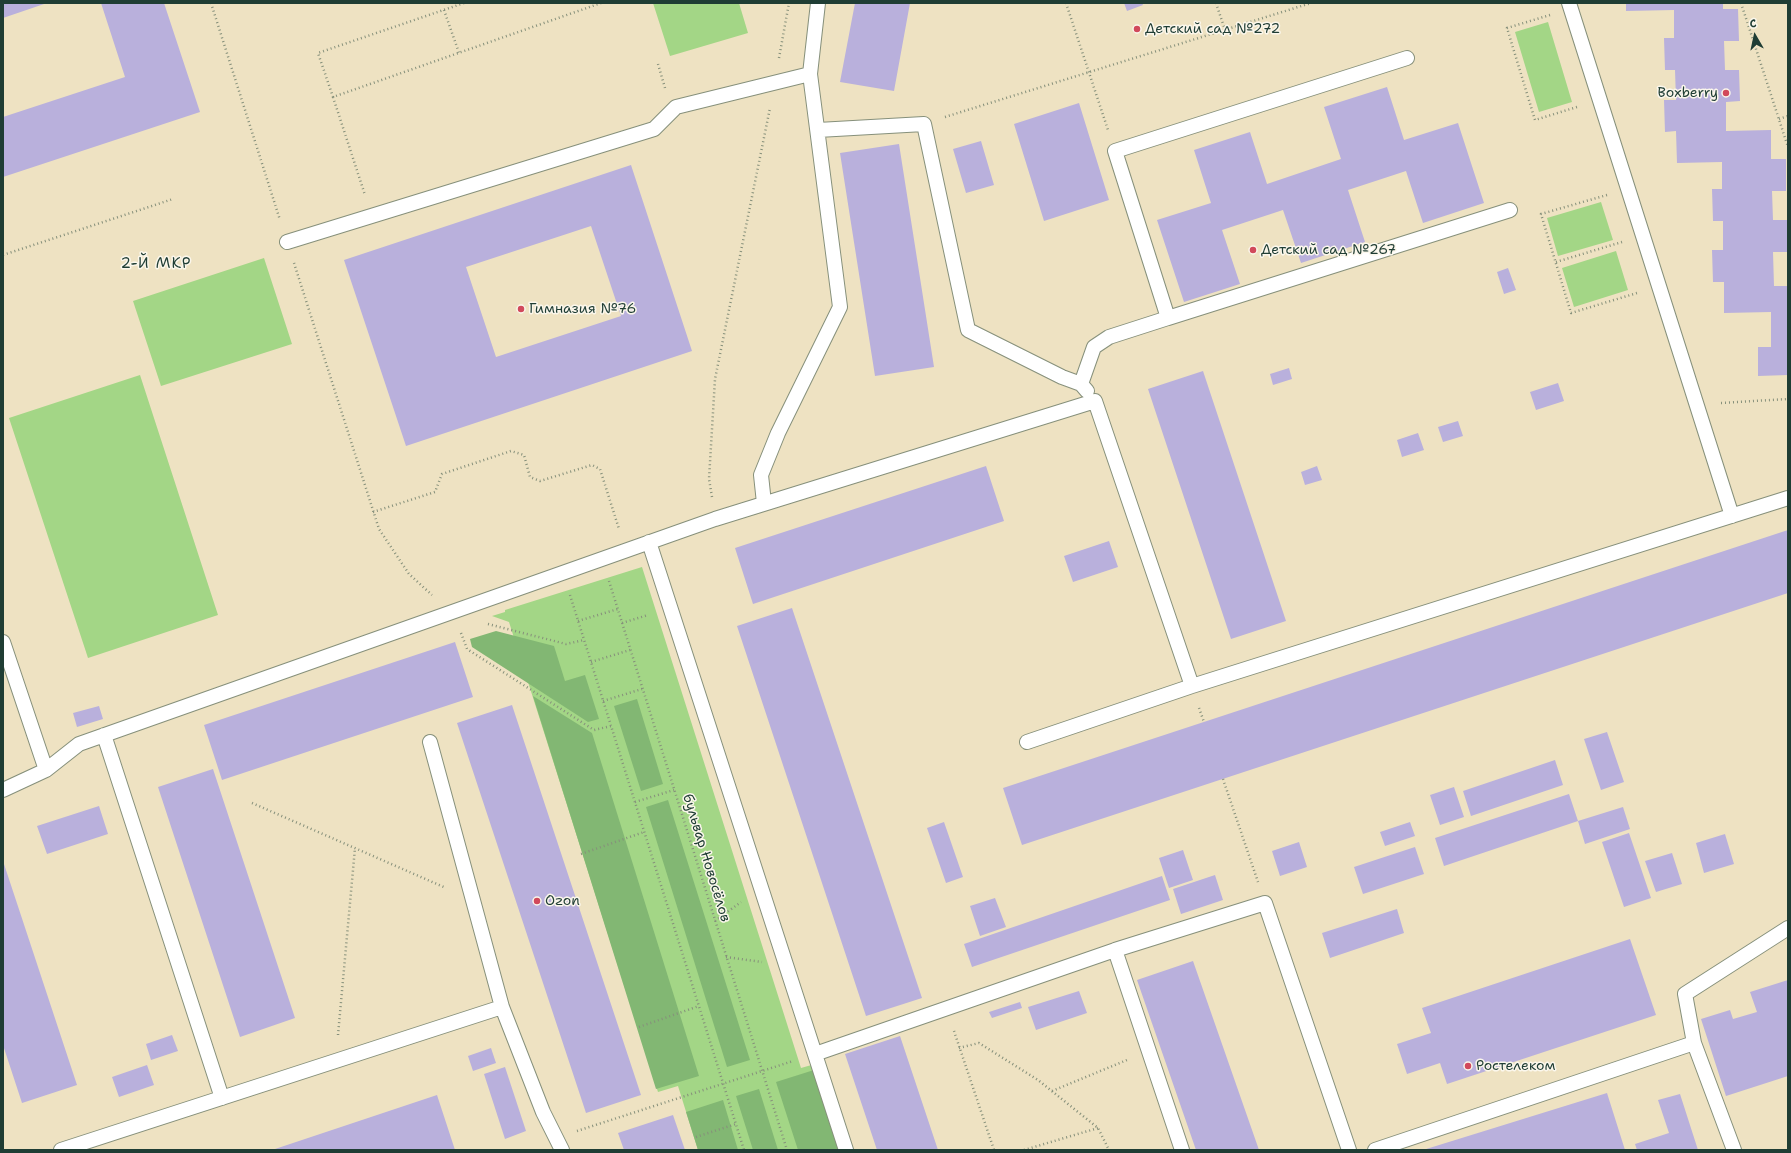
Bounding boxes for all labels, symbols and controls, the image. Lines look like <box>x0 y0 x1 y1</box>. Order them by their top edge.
north arrow <box>1735 16 1775 56</box>
text: С <box>1749 16 1758 32</box>
place label: Детский сад №272 <box>1145 21 1280 37</box>
marker: Детский сад №272 <box>1132 24 1142 34</box>
place label: Boxberry <box>1658 85 1718 101</box>
marker: Boxberry <box>1721 88 1731 98</box>
place label: Детский сад №267 <box>1261 242 1396 258</box>
marker: Детский сад №267 <box>1248 245 1258 255</box>
district label: 2-Й МКР <box>121 255 191 273</box>
place label: Гимназия №76 <box>529 301 636 317</box>
marker: Гимназия №76 <box>516 304 526 314</box>
street label: бульвар Новосёлов <box>679 792 733 924</box>
place label: Ozon <box>545 893 580 909</box>
marker: Ozon <box>532 896 542 906</box>
place label: Ростелеком <box>1476 1058 1555 1074</box>
marker: Ростелеком <box>1463 1061 1473 1071</box>

